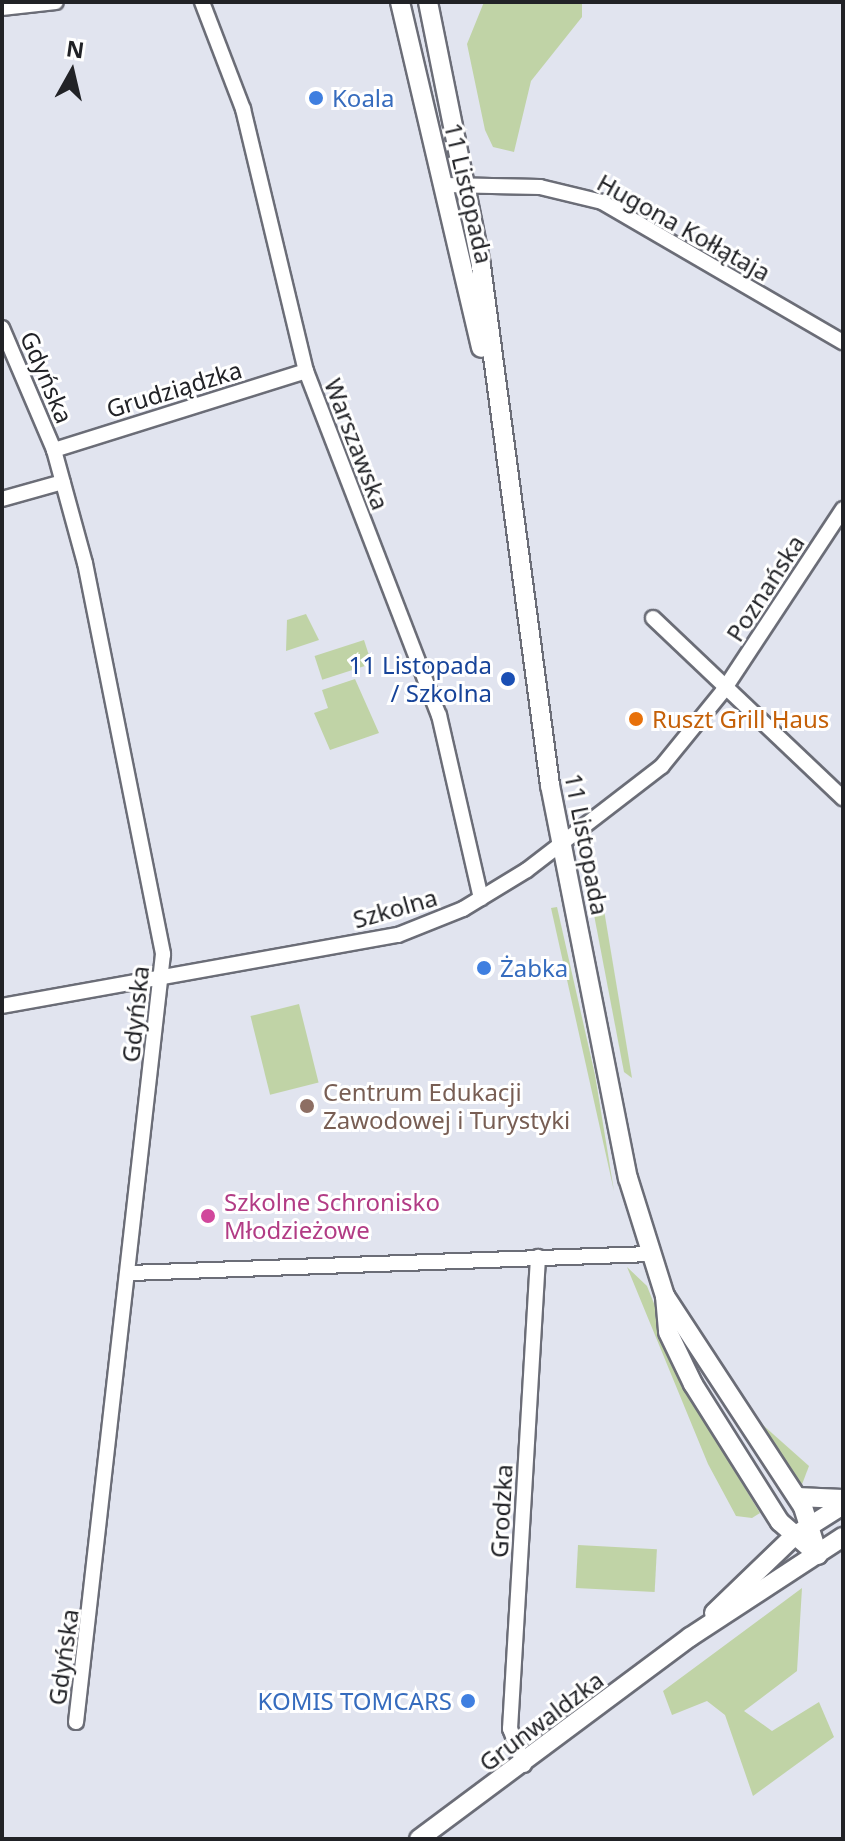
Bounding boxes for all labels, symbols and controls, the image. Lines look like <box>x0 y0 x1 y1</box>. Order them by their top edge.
north arrow <box>32 32 112 112</box>
text: N <box>64 32 86 64</box>
place label: Koala <box>332 84 394 112</box>
marker: Koala <box>307 89 325 107</box>
street label: 11 Listopada <box>439 120 499 266</box>
street label: Hugona Kołłątaja <box>592 168 776 286</box>
street label: Gdyńska <box>15 327 79 427</box>
street label: Grudziądzka <box>103 355 245 423</box>
street label: Warszawska <box>319 374 395 514</box>
street label: Poznańska <box>720 529 810 647</box>
place label: 11 Listopada / Szkolna <box>348 651 492 707</box>
marker: 11 Listopada / Szkolna <box>499 670 517 688</box>
place label: Ruszt Grill Haus <box>652 705 829 733</box>
marker: Ruszt Grill Haus <box>627 710 645 728</box>
street label: 11 Listopada <box>559 771 615 917</box>
street label: Szkolna <box>350 882 440 934</box>
place label: Żabka <box>500 954 568 982</box>
marker: Żabka <box>475 959 493 977</box>
street label: Gdyńska <box>116 964 154 1064</box>
place label: Centrum Edukacji Zawodowej i Turystyki <box>323 1078 570 1134</box>
marker: Centrum Edukacji Zawodowej i Turystyki <box>298 1097 316 1115</box>
place label: Szkolne Schronisko Młodzieżowe <box>224 1188 440 1244</box>
marker: Szkolne Schronisko Młodzieżowe <box>199 1207 217 1225</box>
street label: Grodzka <box>484 1463 518 1559</box>
street label: Gdyńska <box>42 1607 84 1707</box>
street label: Grunwaldzka <box>473 1665 609 1777</box>
place label: KOMIS TOMCARS <box>258 1687 452 1715</box>
marker: KOMIS TOMCARS <box>459 1692 477 1710</box>

